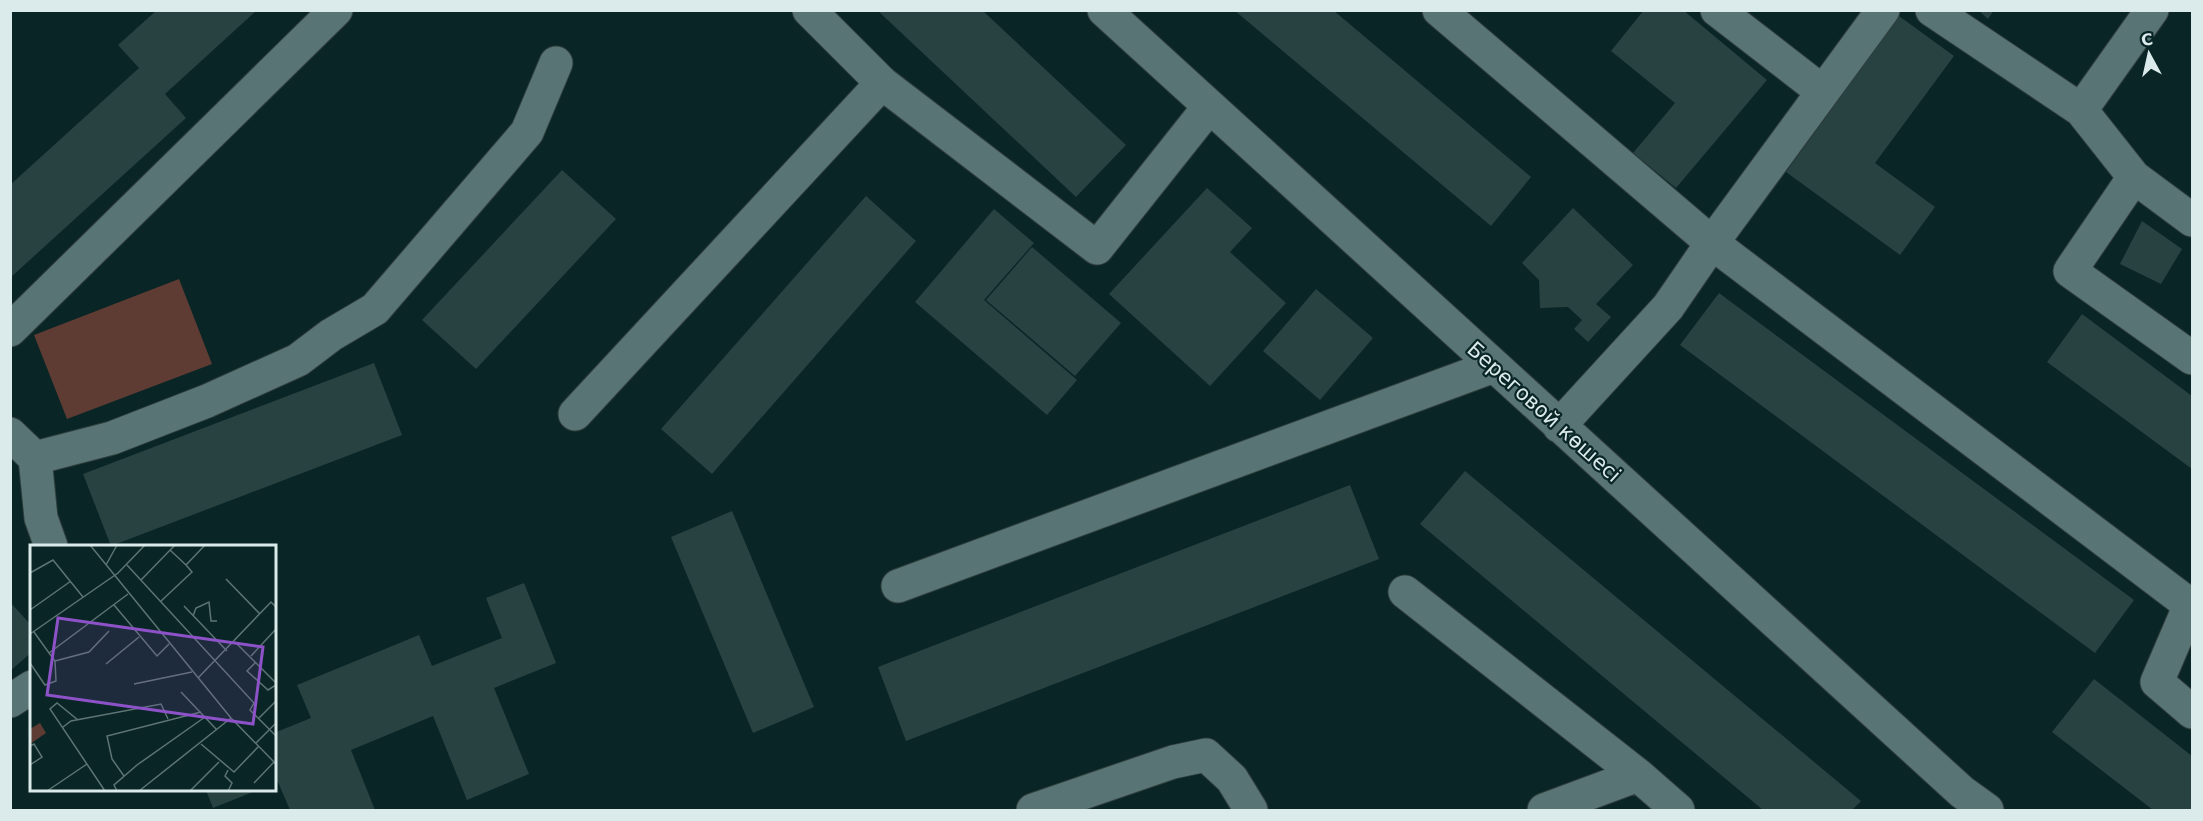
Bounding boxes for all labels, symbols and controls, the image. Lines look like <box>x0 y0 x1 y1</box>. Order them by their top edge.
north arrow <box>2119 24 2179 84</box>
text: С <box>2140 29 2154 50</box>
street label: Береговой көшесі <box>1462 337 1626 487</box>
inset map <box>30 545 276 791</box>

